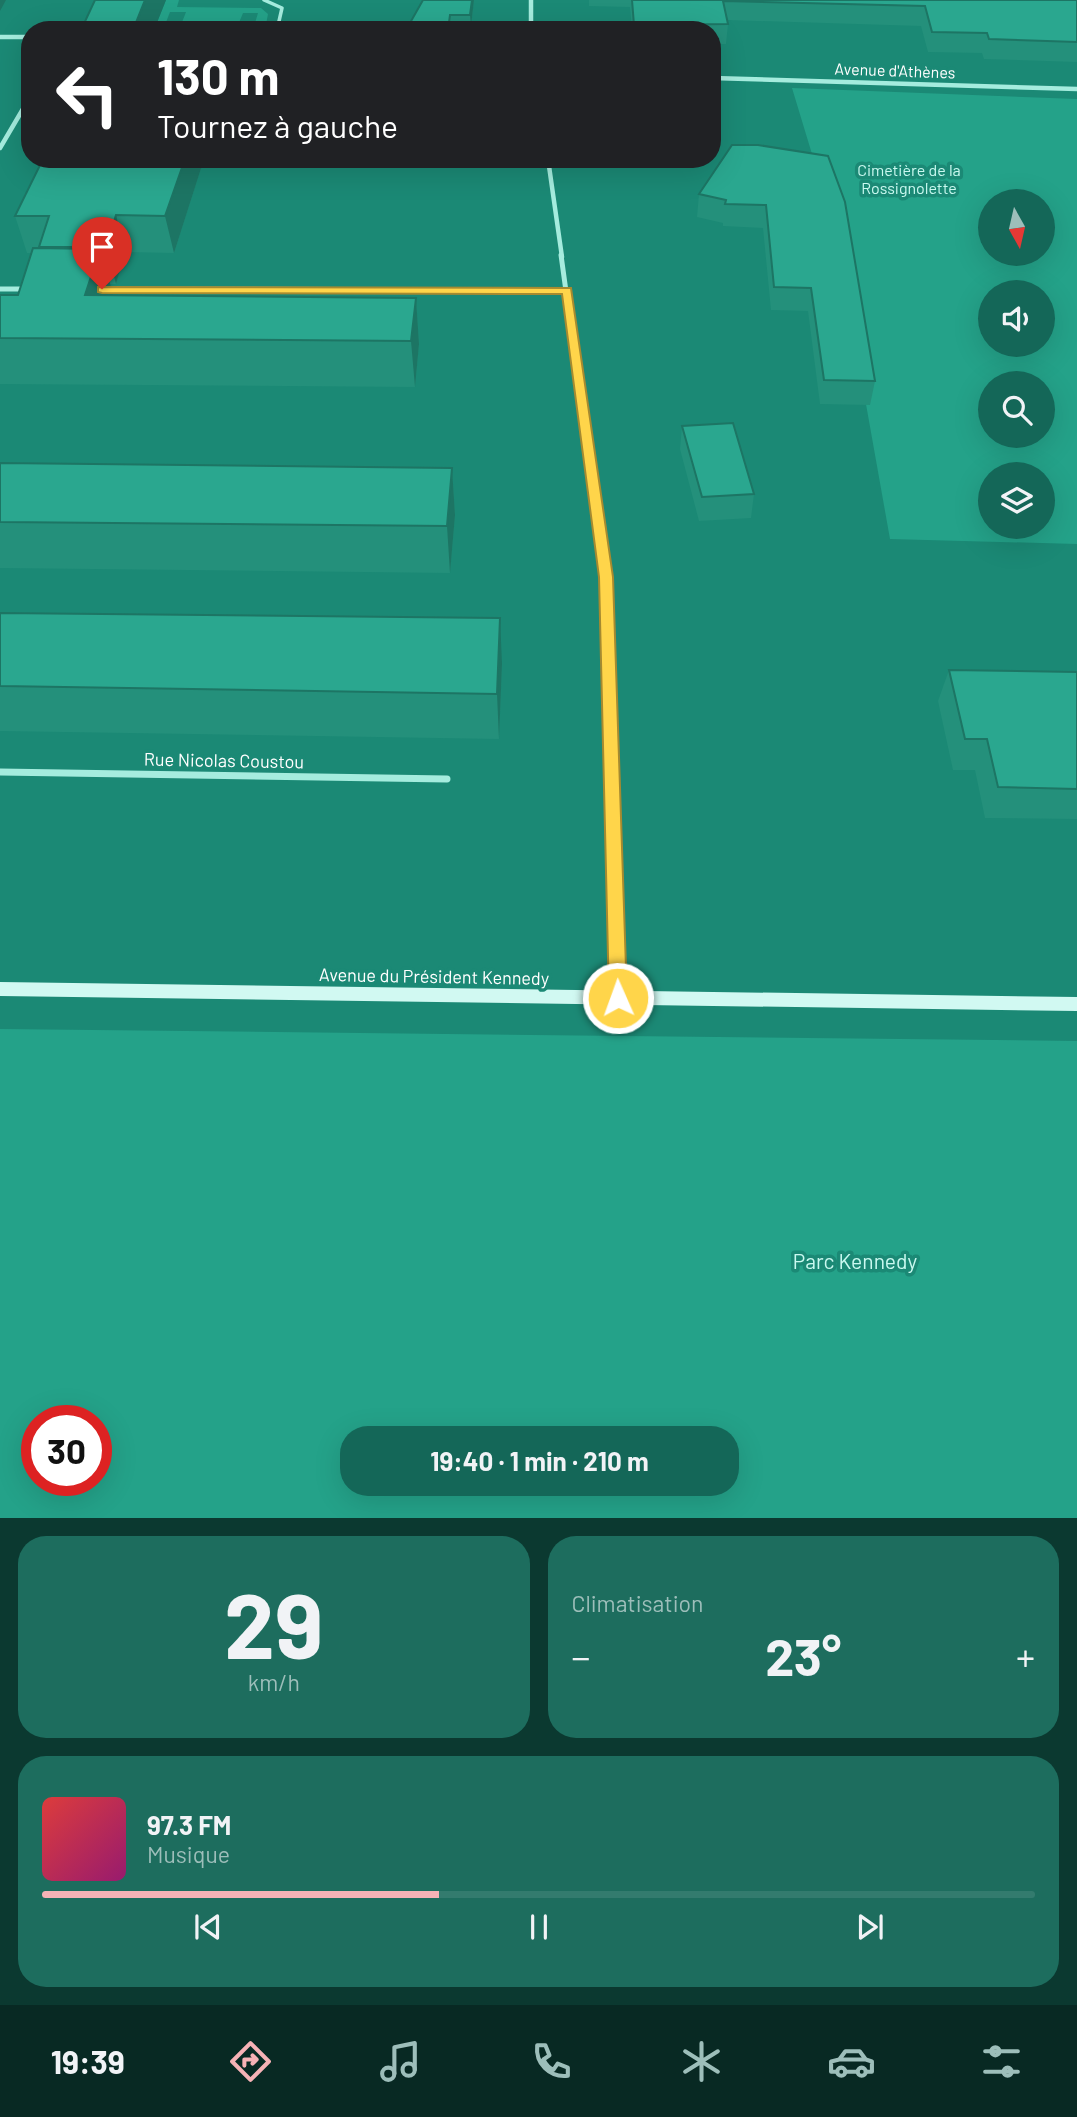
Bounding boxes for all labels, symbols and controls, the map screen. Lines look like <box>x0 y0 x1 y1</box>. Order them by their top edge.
text: 130 m <box>157 46 279 105</box>
icon: left <box>42 49 133 140</box>
street label: Avenue d'Athènes <box>834 58 956 82</box>
text: Tournez à gauche <box>157 106 398 144</box>
park label: Cimetière de la Rossignolette <box>857 160 961 197</box>
north arrow <box>978 189 1055 266</box>
map controls <box>978 189 1055 539</box>
pin <box>72 217 132 289</box>
icon: arrive <box>83 228 121 266</box>
button: sound <box>978 280 1055 357</box>
button: search <box>978 371 1055 448</box>
button: layers <box>978 462 1055 539</box>
street label: Rue Nicolas Coustou <box>144 748 304 772</box>
position arrow <box>581 961 655 1035</box>
street label: Avenue du Président Kennedy <box>319 963 549 989</box>
park label: Parc Kennedy <box>793 1248 917 1273</box>
speed limit sign: 30 <box>21 1405 112 1496</box>
text: 19:40 · 1 min · 210 m <box>430 1445 649 1476</box>
text: 29 <box>224 1568 323 1677</box>
text: Climatisation <box>572 1589 703 1617</box>
text: 23° <box>765 1624 841 1686</box>
text: − <box>572 1633 591 1679</box>
text: + <box>1016 1633 1035 1679</box>
text: km/h <box>248 1668 300 1696</box>
text: 97.3 FM <box>147 1809 231 1840</box>
text: Musique <box>147 1840 230 1868</box>
icon: previous <box>189 1908 227 1946</box>
icon: pause <box>520 1908 558 1946</box>
icon: next <box>851 1908 889 1946</box>
icon: directions <box>226 2037 275 2086</box>
icon: music <box>376 2037 425 2086</box>
icon: phone <box>527 2037 576 2086</box>
icon: climate <box>677 2037 726 2086</box>
icon: car <box>827 2037 876 2086</box>
icon: filters <box>977 2037 1026 2086</box>
text: 19:39 <box>51 2042 125 2080</box>

